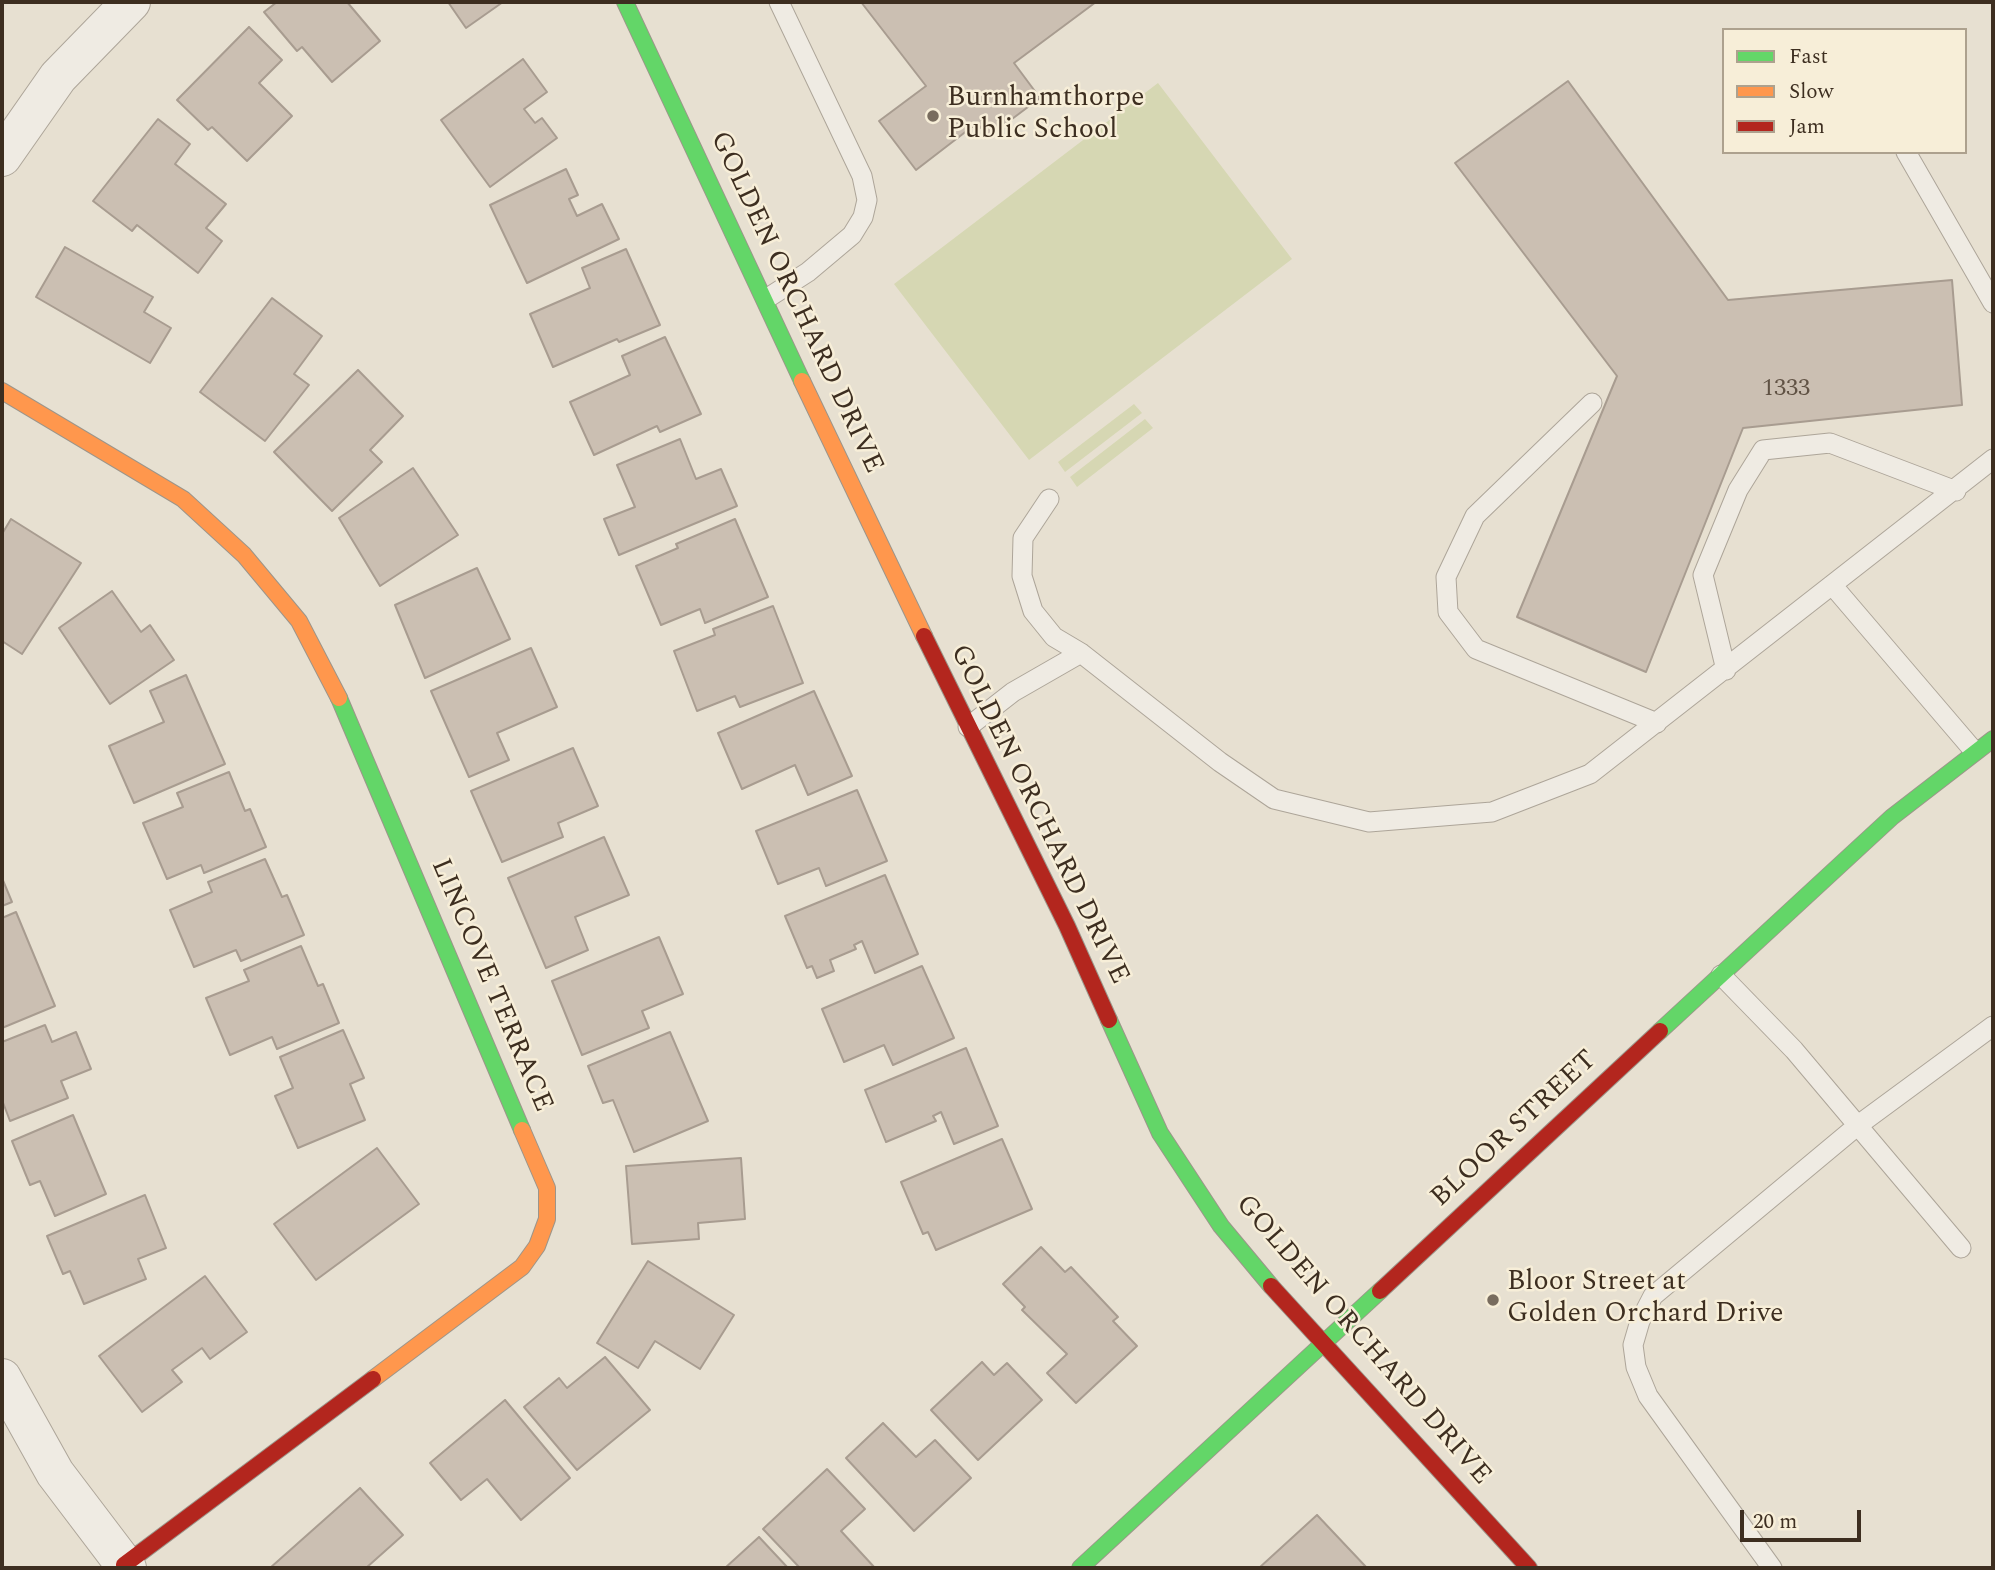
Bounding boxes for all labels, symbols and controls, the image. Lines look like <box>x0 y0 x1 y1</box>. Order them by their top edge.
legend <box>1722 28 1967 154</box>
text: Fast <box>1789 41 1828 73</box>
text: Slow <box>1789 76 1833 108</box>
place label: Burnhamthorpe Public School <box>947 83 1144 149</box>
marker: Burnhamthorpe Public School <box>925 108 941 124</box>
text: Jam <box>1789 111 1825 143</box>
street label: GOLDEN ORCHARD DRIVE <box>701 127 889 479</box>
house number: 1333 <box>1762 376 1810 404</box>
street label: GOLDEN ORCHARD DRIVE <box>941 640 1135 990</box>
street label: LINCOVE TERRACE <box>421 854 559 1118</box>
street label: BLOOR STREET <box>1425 1044 1605 1216</box>
street label: GOLDEN ORCHARD DRIVE <box>1227 1189 1497 1493</box>
place label: Bloor Street at Golden Orchard Drive <box>1507 1267 1784 1333</box>
marker: Bloor Street at Golden Orchard Drive <box>1485 1292 1501 1308</box>
scale bar <box>1743 1496 1864 1540</box>
text: 20 m <box>1753 1506 1797 1538</box>

